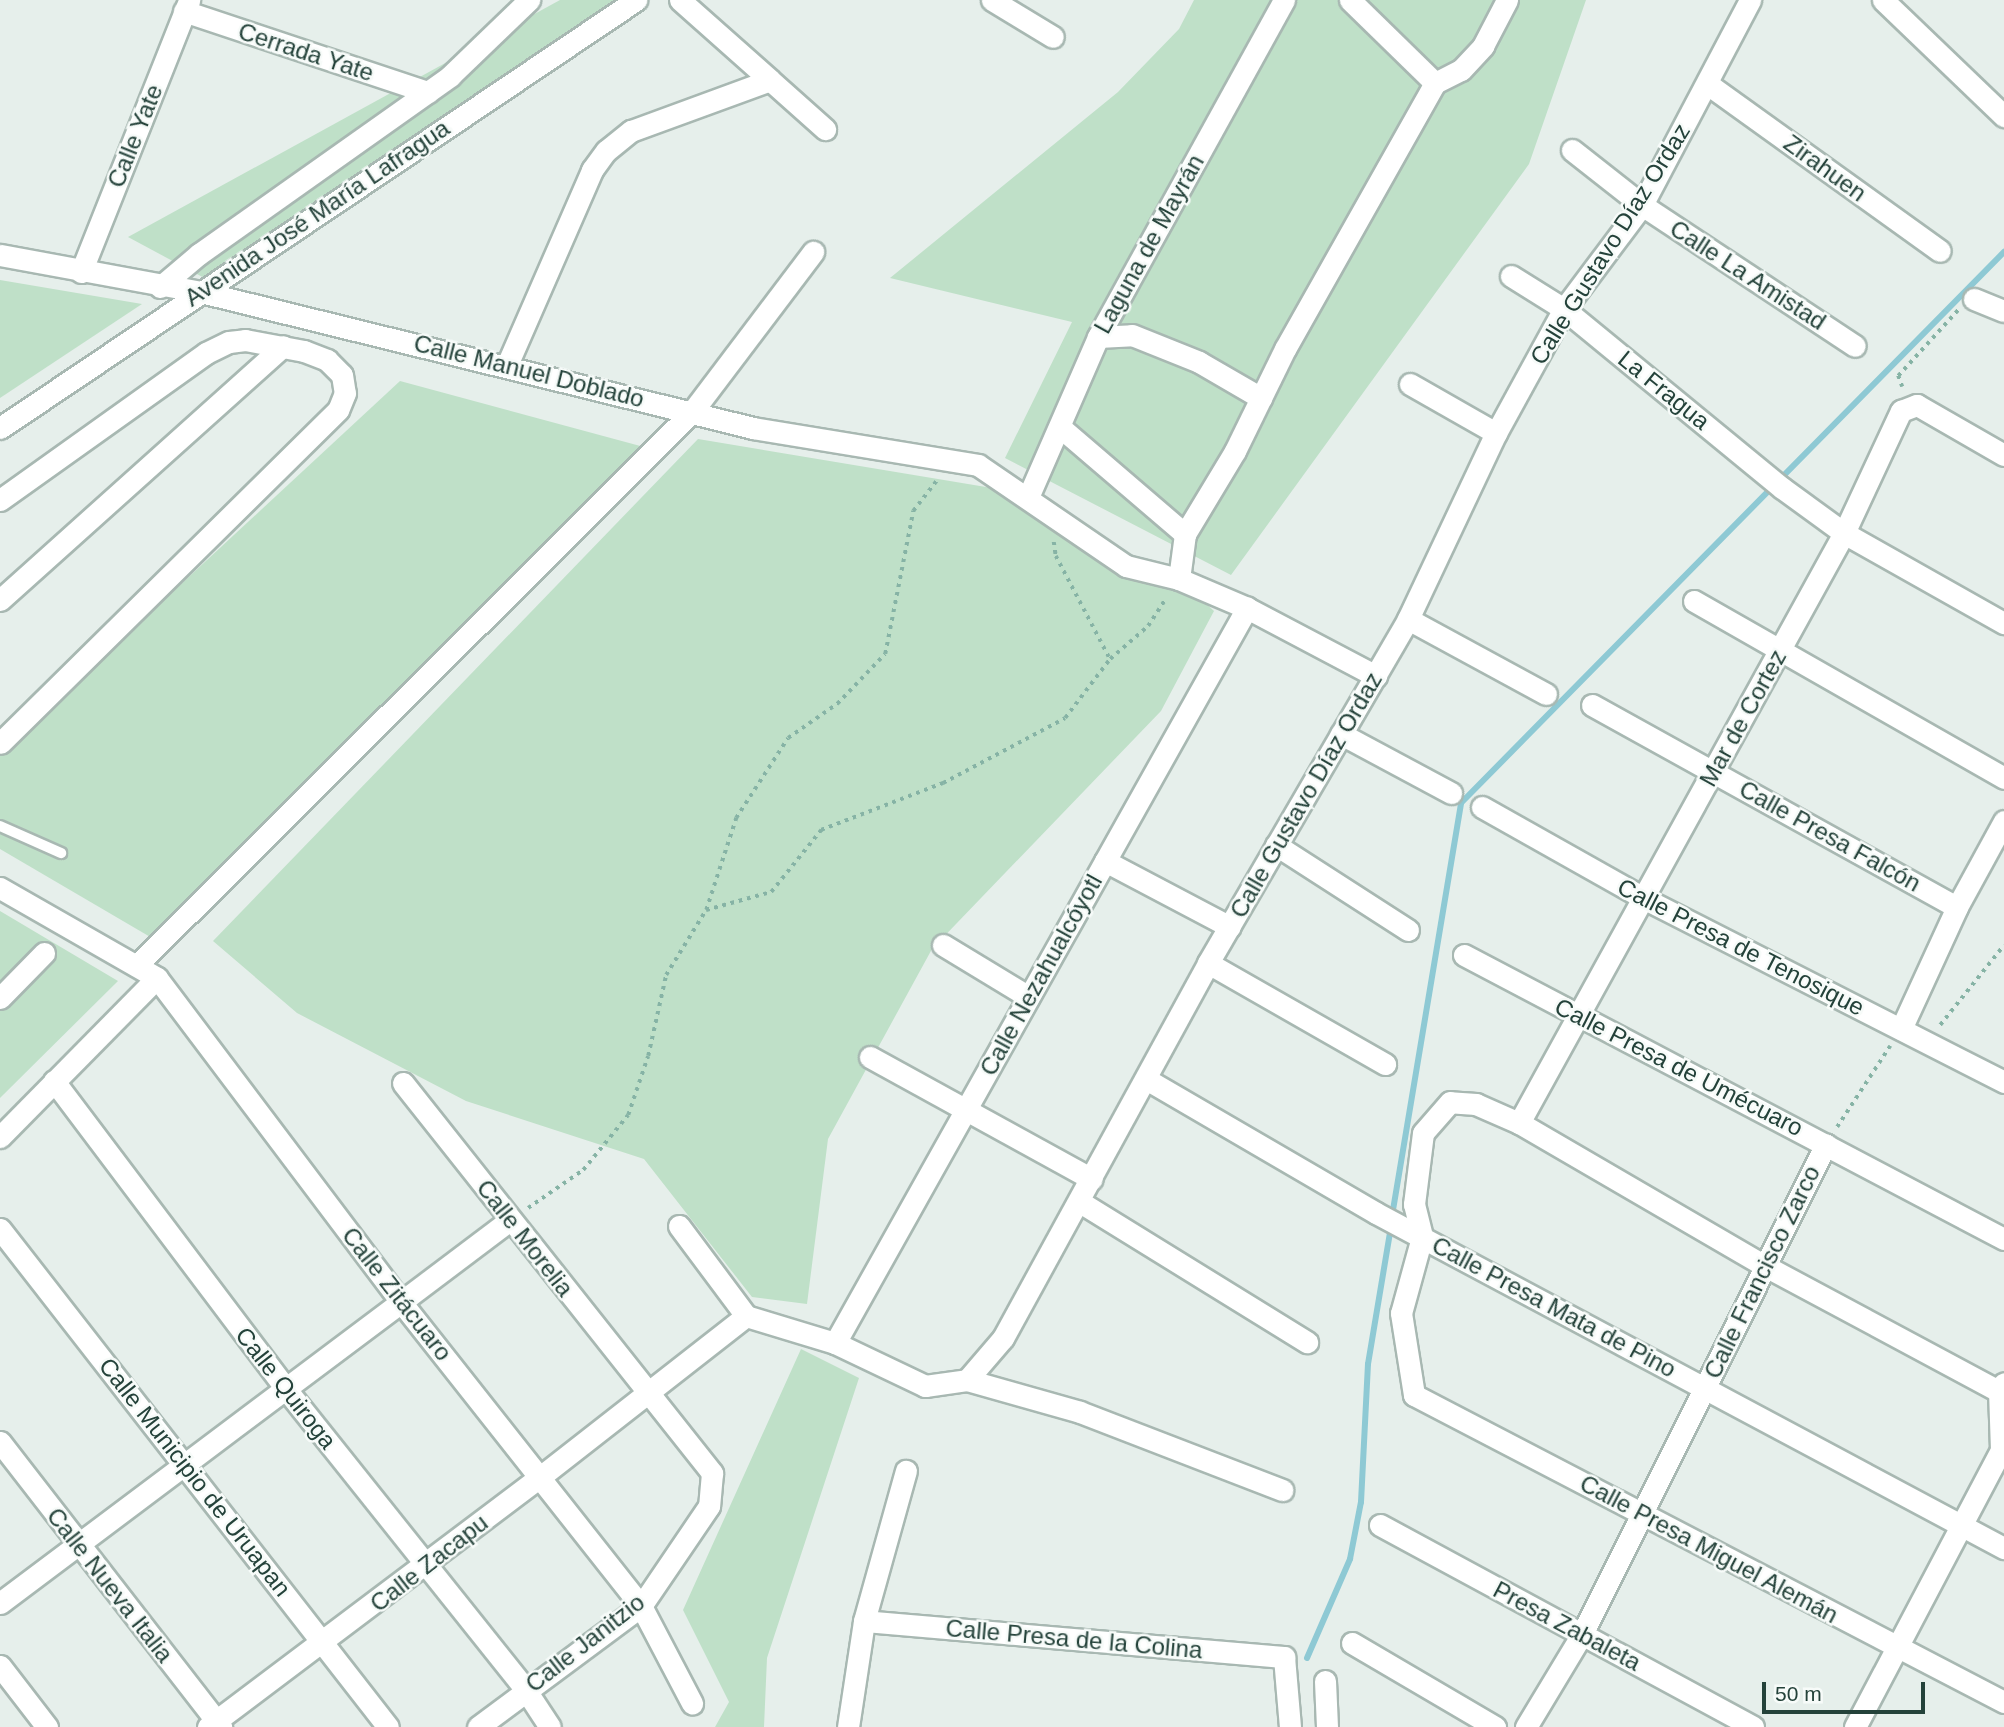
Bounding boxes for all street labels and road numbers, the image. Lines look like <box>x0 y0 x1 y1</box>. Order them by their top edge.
street label: Cerrada Yate <box>235 17 377 87</box>
street label: Calle Yate <box>101 80 169 192</box>
street label: Avenida José María Lafragua <box>179 114 455 312</box>
street label: Calle Gustavo Díaz Ordaz <box>1524 118 1696 370</box>
street label: Zirahuen <box>1778 129 1872 207</box>
street label: Laguna de Mayrán <box>1088 149 1210 339</box>
street label: Calle La Amistad <box>1664 214 1832 336</box>
street label: Calle Manuel Doblado <box>411 328 647 414</box>
street label: La Fragua <box>1612 344 1716 436</box>
street label: Mar de Cortez <box>1694 645 1792 791</box>
street label: Calle Gustavo Díaz Ordaz <box>1224 667 1388 923</box>
street label: Calle Presa Falcón <box>1734 774 1926 898</box>
street label: Calle Nezahualcóyotl <box>974 869 1108 1081</box>
street label: Calle Presa de Tenosique <box>1613 872 1869 1022</box>
street label: Calle Presa de Umécuaro <box>1550 992 1808 1142</box>
street label: Calle Francisco Zarco <box>1698 1161 1826 1383</box>
street label: Calle Morelia <box>471 1174 579 1302</box>
street label: Calle Zitácuaro <box>336 1222 458 1366</box>
street label: Calle Presa Mata de Pino <box>1427 1230 1681 1384</box>
street label: Calle Quiroga <box>229 1321 343 1455</box>
street label: Calle Municipio de Uruapan <box>93 1352 297 1602</box>
street label: Calle Presa Miguel Alemán <box>1574 1468 1844 1630</box>
street label: Calle Nueva Italia <box>41 1502 179 1668</box>
street label: Calle Zacapu <box>364 1508 494 1618</box>
street label: Presa Zabaleta <box>1488 1575 1646 1677</box>
street label: Calle Janitzio <box>520 1588 650 1698</box>
street label: Calle Presa de la Colina <box>944 1613 1204 1665</box>

